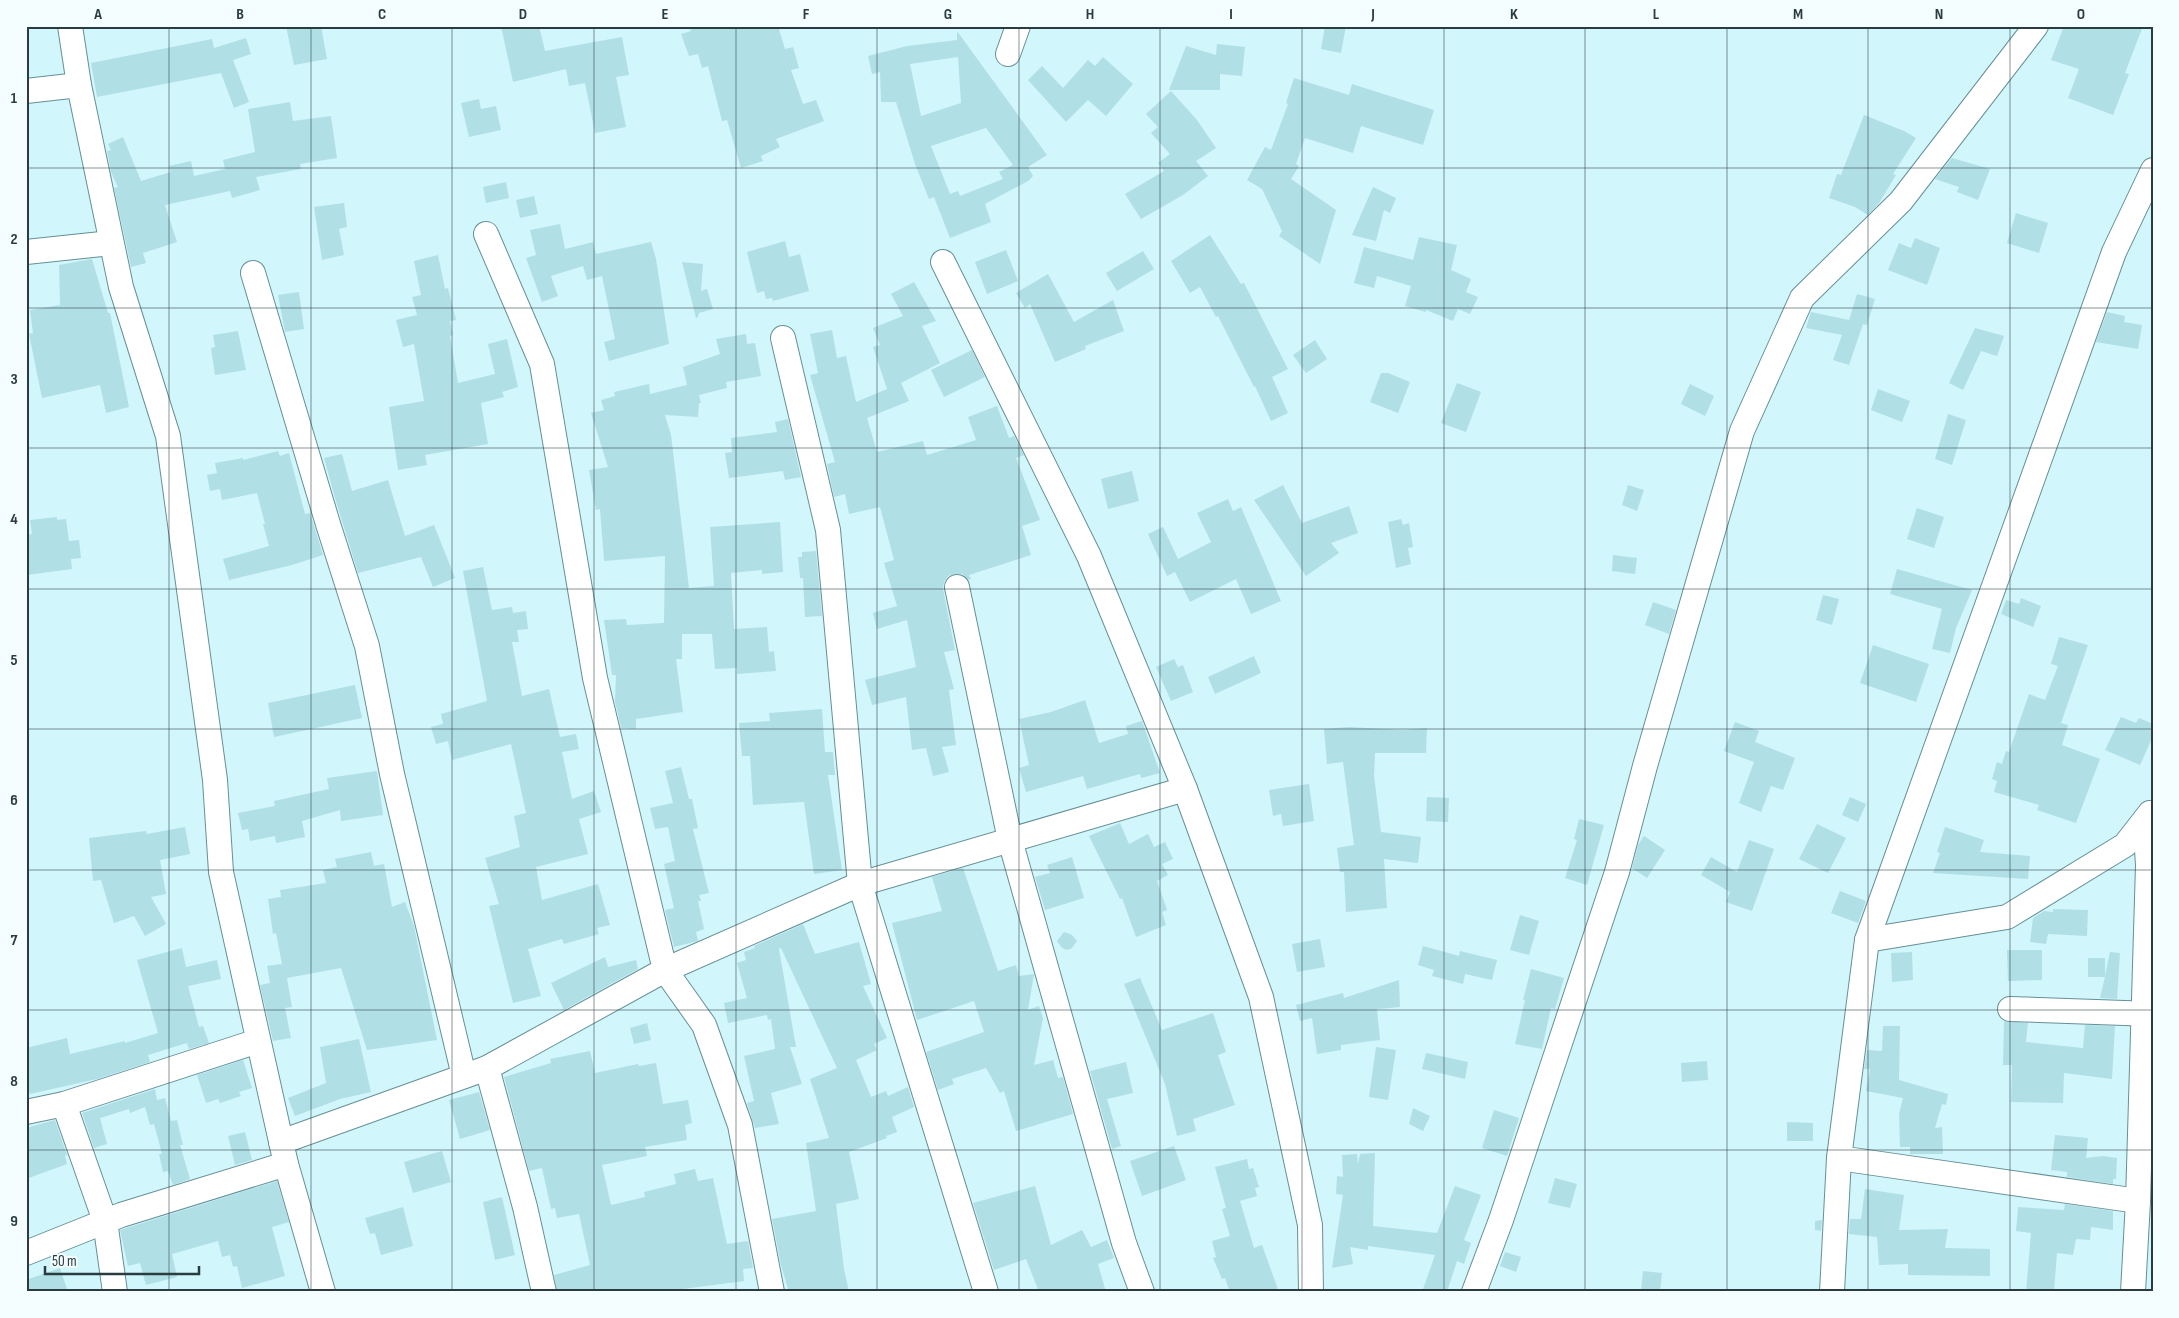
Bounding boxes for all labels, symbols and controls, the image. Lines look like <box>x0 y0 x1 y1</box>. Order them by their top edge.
text: A <box>93 5 102 24</box>
text: B <box>236 5 244 24</box>
text: C <box>378 5 386 24</box>
text: D <box>519 5 527 24</box>
text: E <box>662 5 669 24</box>
text: F <box>803 5 810 24</box>
text: G <box>944 5 952 24</box>
text: H <box>1086 5 1094 24</box>
text: I <box>1229 5 1233 24</box>
text: J <box>1370 5 1375 24</box>
text: K <box>1510 5 1518 24</box>
text: L <box>1653 5 1660 24</box>
text: M <box>1793 5 1803 24</box>
text: N <box>1935 5 1943 24</box>
text: O <box>2077 5 2085 24</box>
text: 1 <box>11 89 18 108</box>
text: 2 <box>10 230 18 249</box>
text: 3 <box>10 370 18 389</box>
text: 4 <box>10 510 18 529</box>
text: 5 <box>10 651 18 670</box>
text: 6 <box>10 791 18 810</box>
text: 7 <box>11 931 18 950</box>
text: 8 <box>10 1072 18 1091</box>
text: 9 <box>10 1212 18 1231</box>
scale bar <box>45 1243 199 1275</box>
text: 50 m <box>52 1252 77 1271</box>

